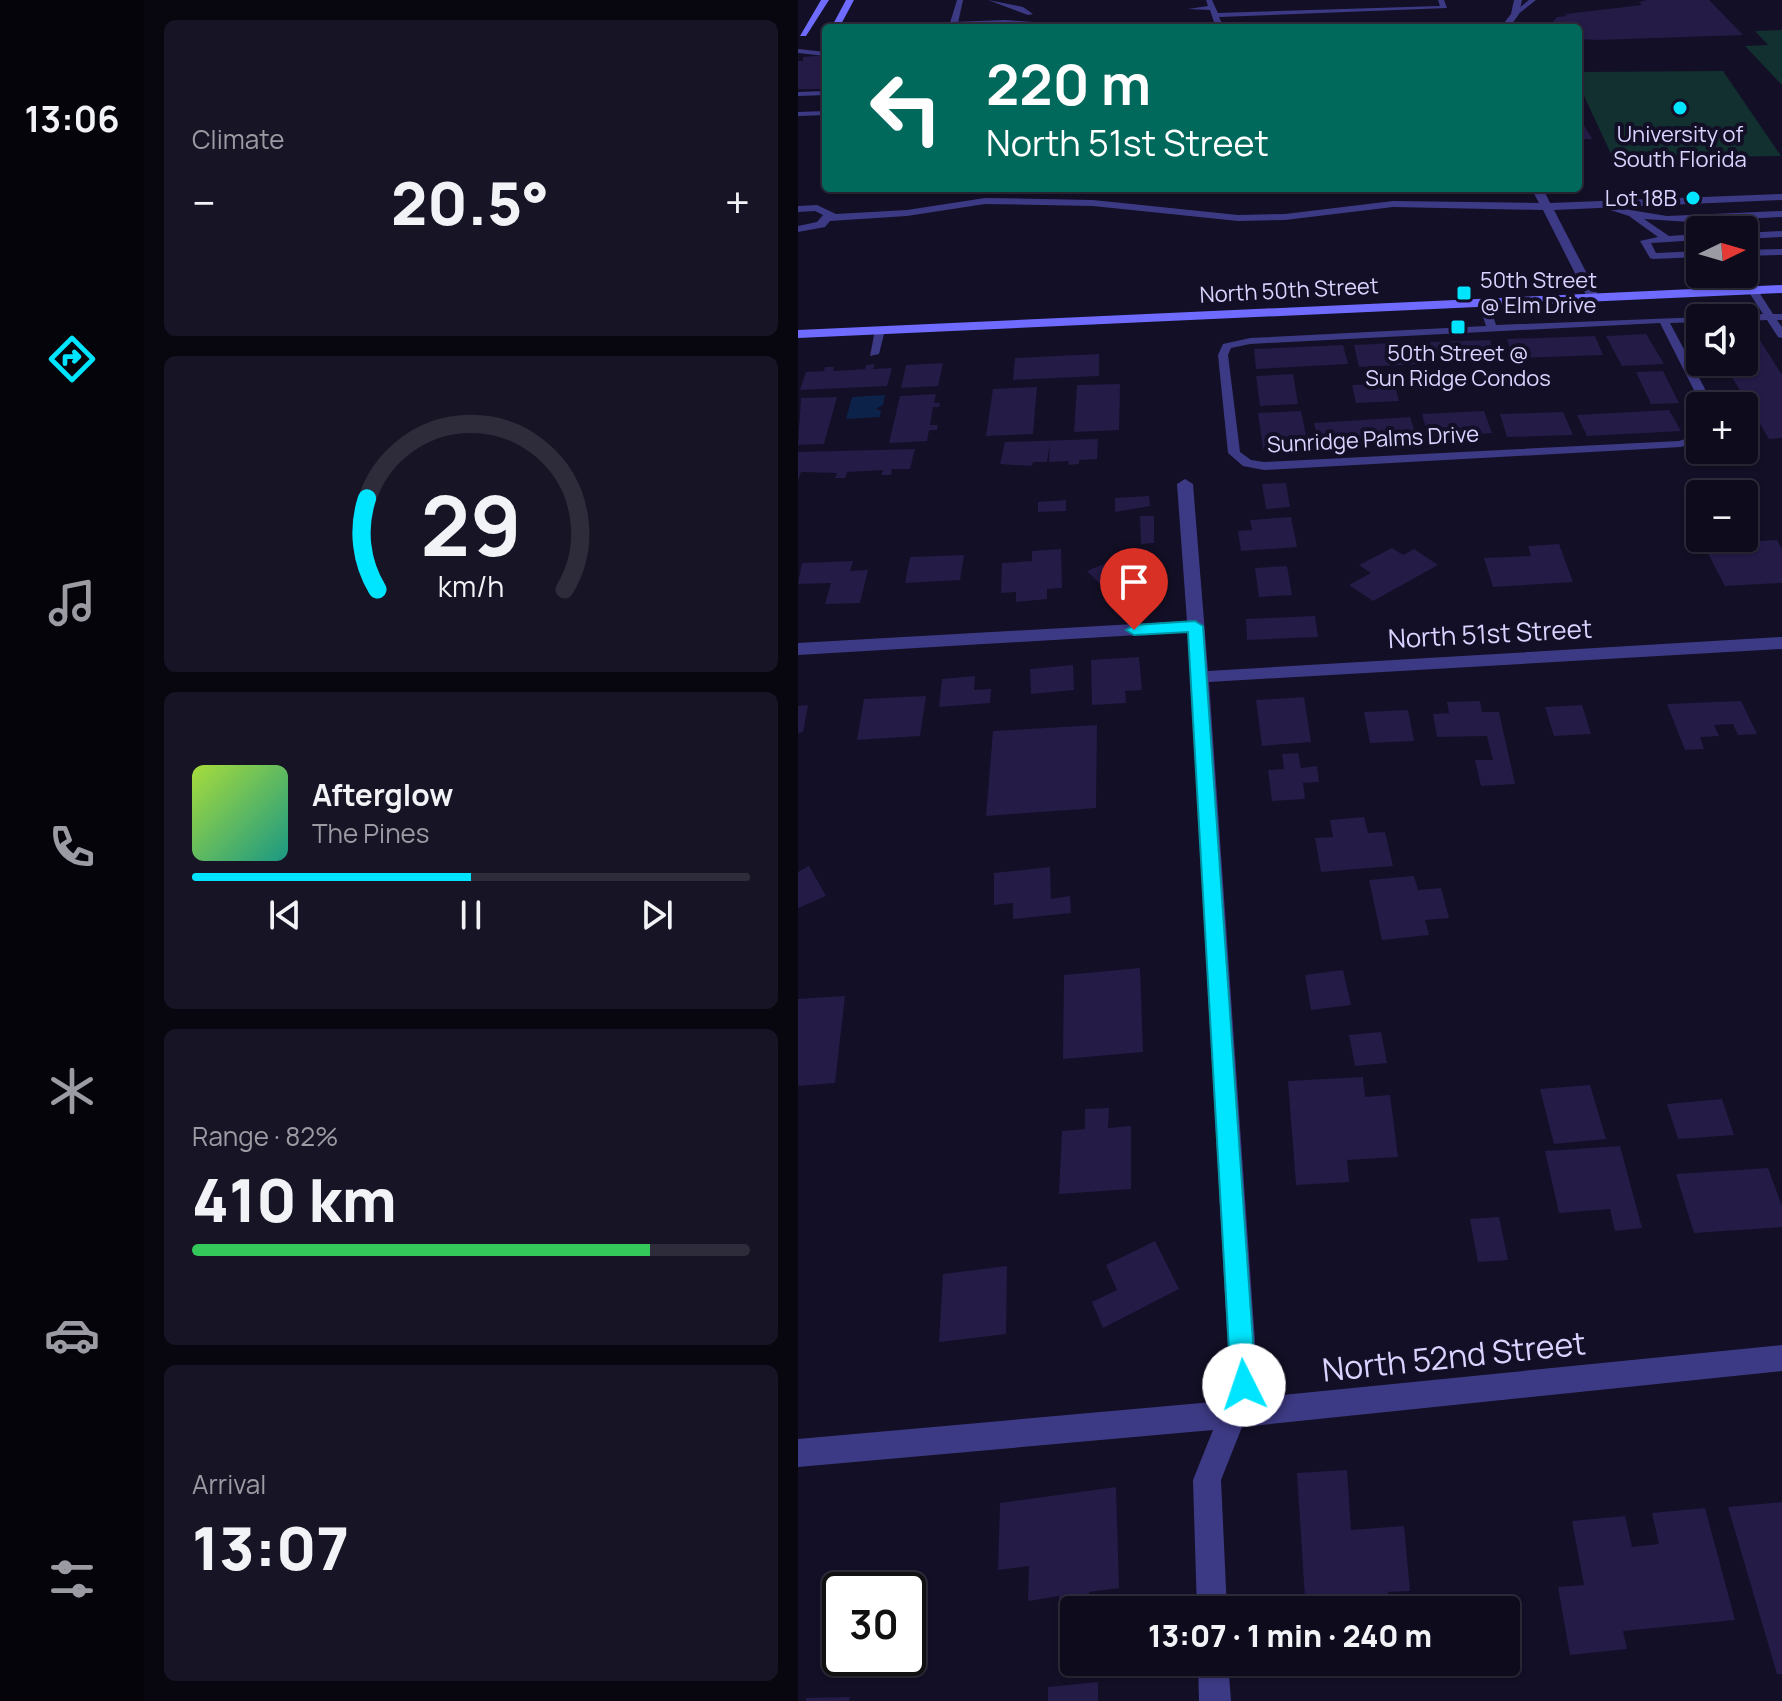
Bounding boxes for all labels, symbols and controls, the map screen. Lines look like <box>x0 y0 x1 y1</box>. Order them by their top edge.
text: 220 m <box>986 45 1151 122</box>
icon: left <box>854 56 958 160</box>
text: 13:06 <box>24 94 120 143</box>
marker: University of South Florida <box>1671 99 1689 117</box>
text: North 51st Street <box>986 118 1269 167</box>
place label: University of South Florida <box>1613 119 1747 174</box>
text: Climate <box>192 121 284 157</box>
text: 20.5° <box>391 161 549 243</box>
text: − <box>192 172 216 232</box>
text: + <box>725 172 750 232</box>
place label: Lot 18B <box>1605 183 1677 213</box>
marker: Lot 18B <box>1684 189 1702 207</box>
north arrow <box>1686 216 1758 288</box>
map controls <box>1686 216 1758 552</box>
place label: 50th Street @ Elm Drive <box>1480 265 1597 320</box>
street label: North 50th Street <box>1199 270 1379 310</box>
marker: 50th Street @ Elm Drive <box>1455 284 1473 302</box>
button: sound <box>1686 304 1758 376</box>
marker: 50th Street @ Sun Ridge Condos <box>1449 318 1467 336</box>
icon: directions <box>44 331 100 387</box>
place label: 50th Street @ Sun Ridge Condos <box>1365 338 1551 393</box>
button: + <box>1686 392 1758 464</box>
street label: Sunridge Palms Drive <box>1266 418 1480 460</box>
text: 29 <box>420 467 522 581</box>
button: − <box>1686 480 1758 552</box>
pin <box>1100 548 1168 630</box>
icon: arrive <box>1112 560 1156 604</box>
text: km/h <box>438 567 504 606</box>
icon: music <box>44 575 100 631</box>
street label: North 51st Street <box>1387 610 1593 656</box>
text: Afterglow <box>312 774 453 815</box>
text: The Pines <box>312 815 429 851</box>
icon: phone <box>44 819 100 875</box>
icon: previous <box>263 893 307 937</box>
icon: pause <box>449 893 493 937</box>
icon: next <box>635 893 679 937</box>
icon: climate <box>44 1063 100 1119</box>
text: Range · 82% <box>192 1118 339 1154</box>
text: 410 km <box>192 1158 397 1240</box>
icon: car <box>44 1307 100 1363</box>
street label: North 52nd Street <box>1320 1320 1588 1392</box>
position arrow <box>1202 1343 1286 1427</box>
text: Arrival <box>192 1466 266 1502</box>
text: 13:07 <box>192 1506 349 1588</box>
icon: filters <box>44 1551 100 1607</box>
speed limit sign: 30 <box>822 1572 926 1676</box>
text: 13:07 · 1 min · 240 m <box>1148 1615 1432 1656</box>

